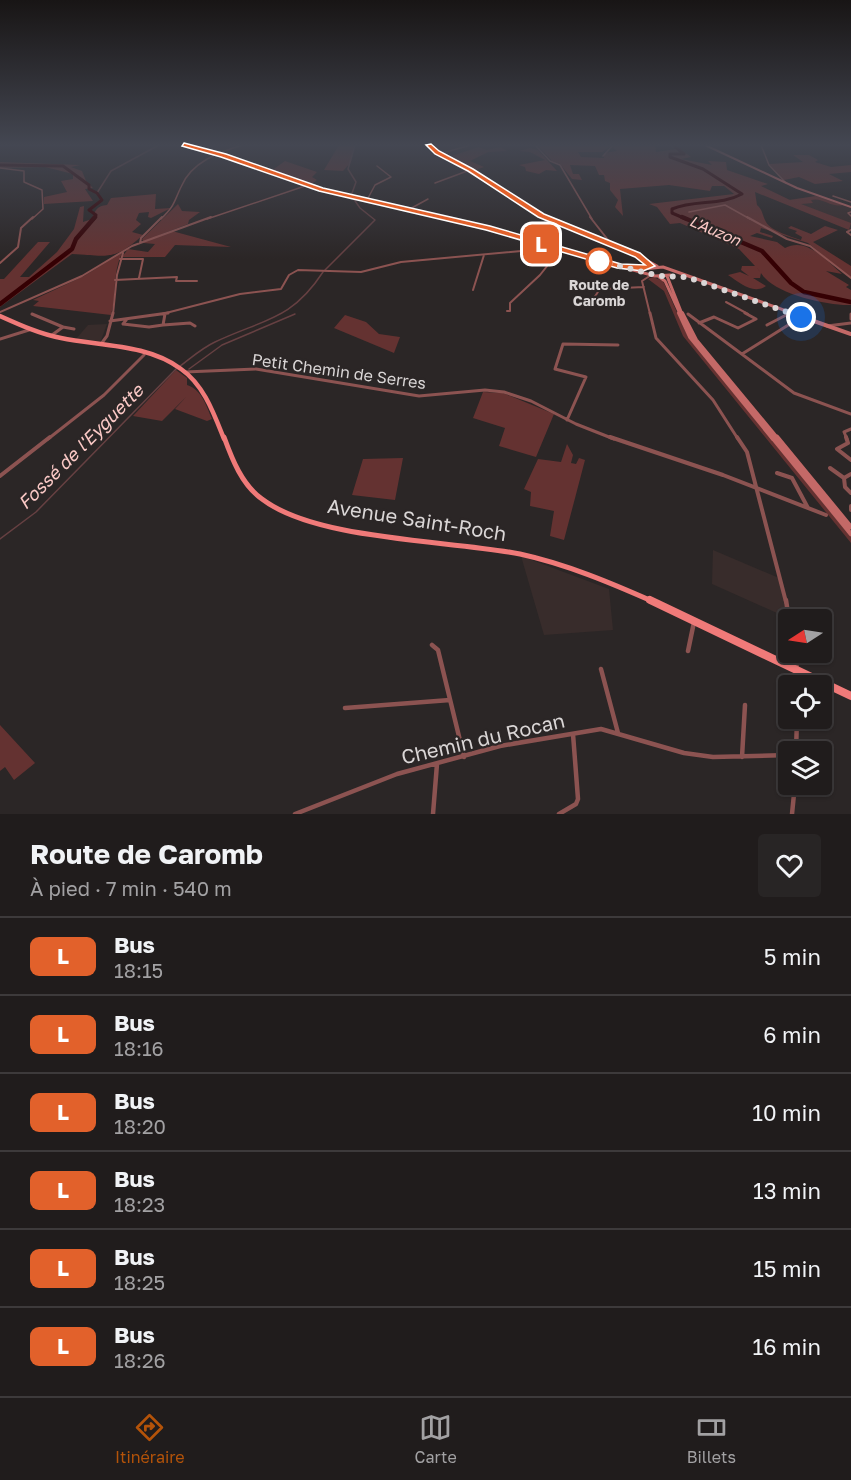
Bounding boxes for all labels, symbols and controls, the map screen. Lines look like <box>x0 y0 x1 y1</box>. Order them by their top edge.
water label: L'Auzon <box>687 211 744 249</box>
line badge: L <box>522 224 560 264</box>
text: L <box>535 231 547 257</box>
marker: Route de Caromb <box>586 248 612 274</box>
place label: Route de Caromb <box>569 276 629 309</box>
your location <box>786 302 816 332</box>
street label: Petit Chemin de Serres <box>251 349 427 393</box>
water label: Fossé de l'Eyguette <box>13 378 149 513</box>
street label: Avenue Saint-Roch <box>326 493 508 545</box>
north arrow <box>778 609 832 663</box>
map controls <box>778 609 832 795</box>
button: locate <box>778 675 832 729</box>
street label: Chemin du Rocan <box>399 708 567 769</box>
button: layers <box>778 741 832 795</box>
button: heart <box>758 834 821 897</box>
text: Route de Caromb <box>30 837 263 870</box>
text: À pied · 7 min · 540 m <box>30 876 232 900</box>
text: Bus <box>114 931 155 958</box>
text: L <box>57 943 69 969</box>
text: 5 min <box>764 943 821 970</box>
text: 18:15 <box>114 958 163 982</box>
text: Bus <box>114 1009 155 1036</box>
text: L <box>57 1021 69 1047</box>
text: 6 min <box>763 1021 821 1048</box>
text: 18:16 <box>114 1036 164 1060</box>
text: Bus <box>114 1087 155 1114</box>
text: L <box>57 1099 69 1125</box>
text: 10 min <box>752 1099 821 1126</box>
text: 18:20 <box>114 1114 166 1138</box>
text: Bus <box>114 1165 155 1192</box>
text: L <box>57 1177 69 1203</box>
text: 13 min <box>753 1177 821 1204</box>
text: 18:23 <box>114 1192 165 1216</box>
text: Bus <box>114 1243 155 1270</box>
text: L <box>57 1255 69 1281</box>
text: 15 min <box>753 1255 821 1282</box>
text: 18:25 <box>114 1270 165 1294</box>
text: Bus <box>114 1321 155 1348</box>
text: L <box>57 1333 69 1359</box>
text: 16 min <box>753 1333 821 1360</box>
text: 18:26 <box>114 1348 166 1372</box>
tab: Itinéraire <box>115 1411 185 1467</box>
tab: Carte <box>415 1411 457 1467</box>
tab: Billets <box>687 1411 736 1467</box>

